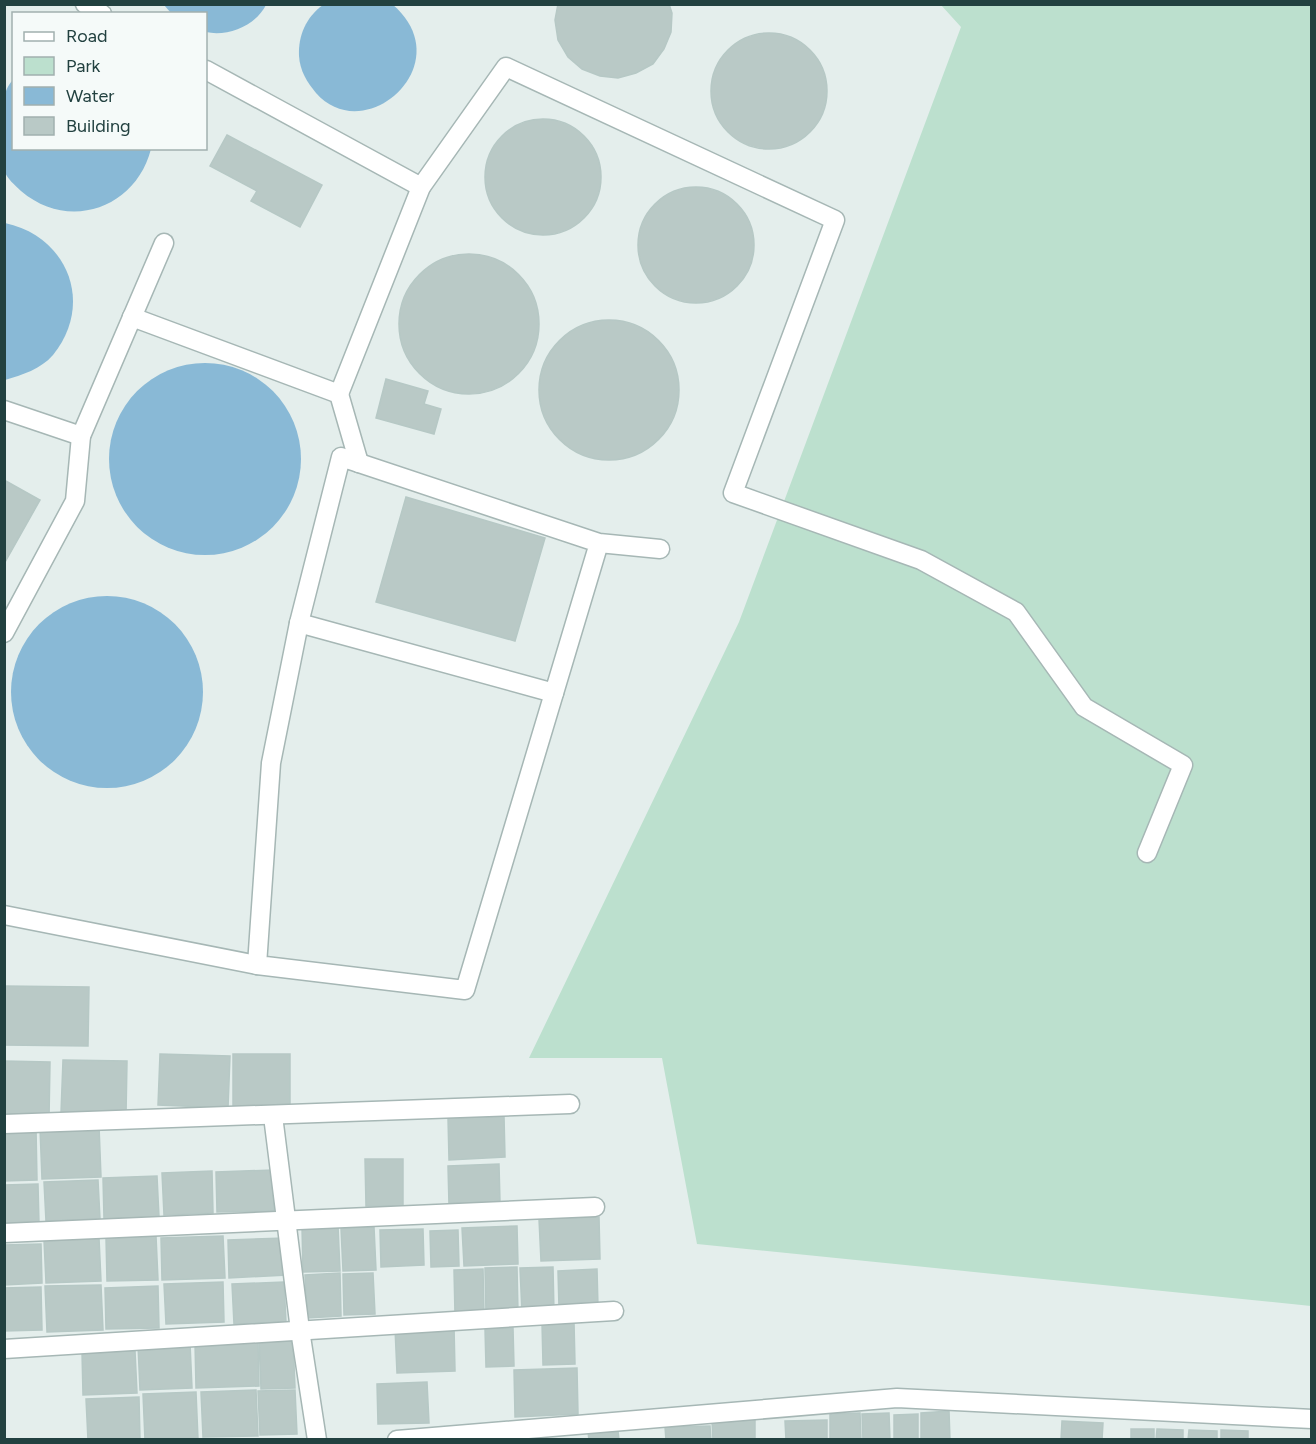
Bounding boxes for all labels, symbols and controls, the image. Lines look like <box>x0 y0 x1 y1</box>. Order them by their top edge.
legend <box>12 12 207 150</box>
text: Road <box>66 25 107 47</box>
text: Park <box>66 55 101 77</box>
text: Water <box>66 85 114 107</box>
text: Building <box>66 115 131 137</box>

